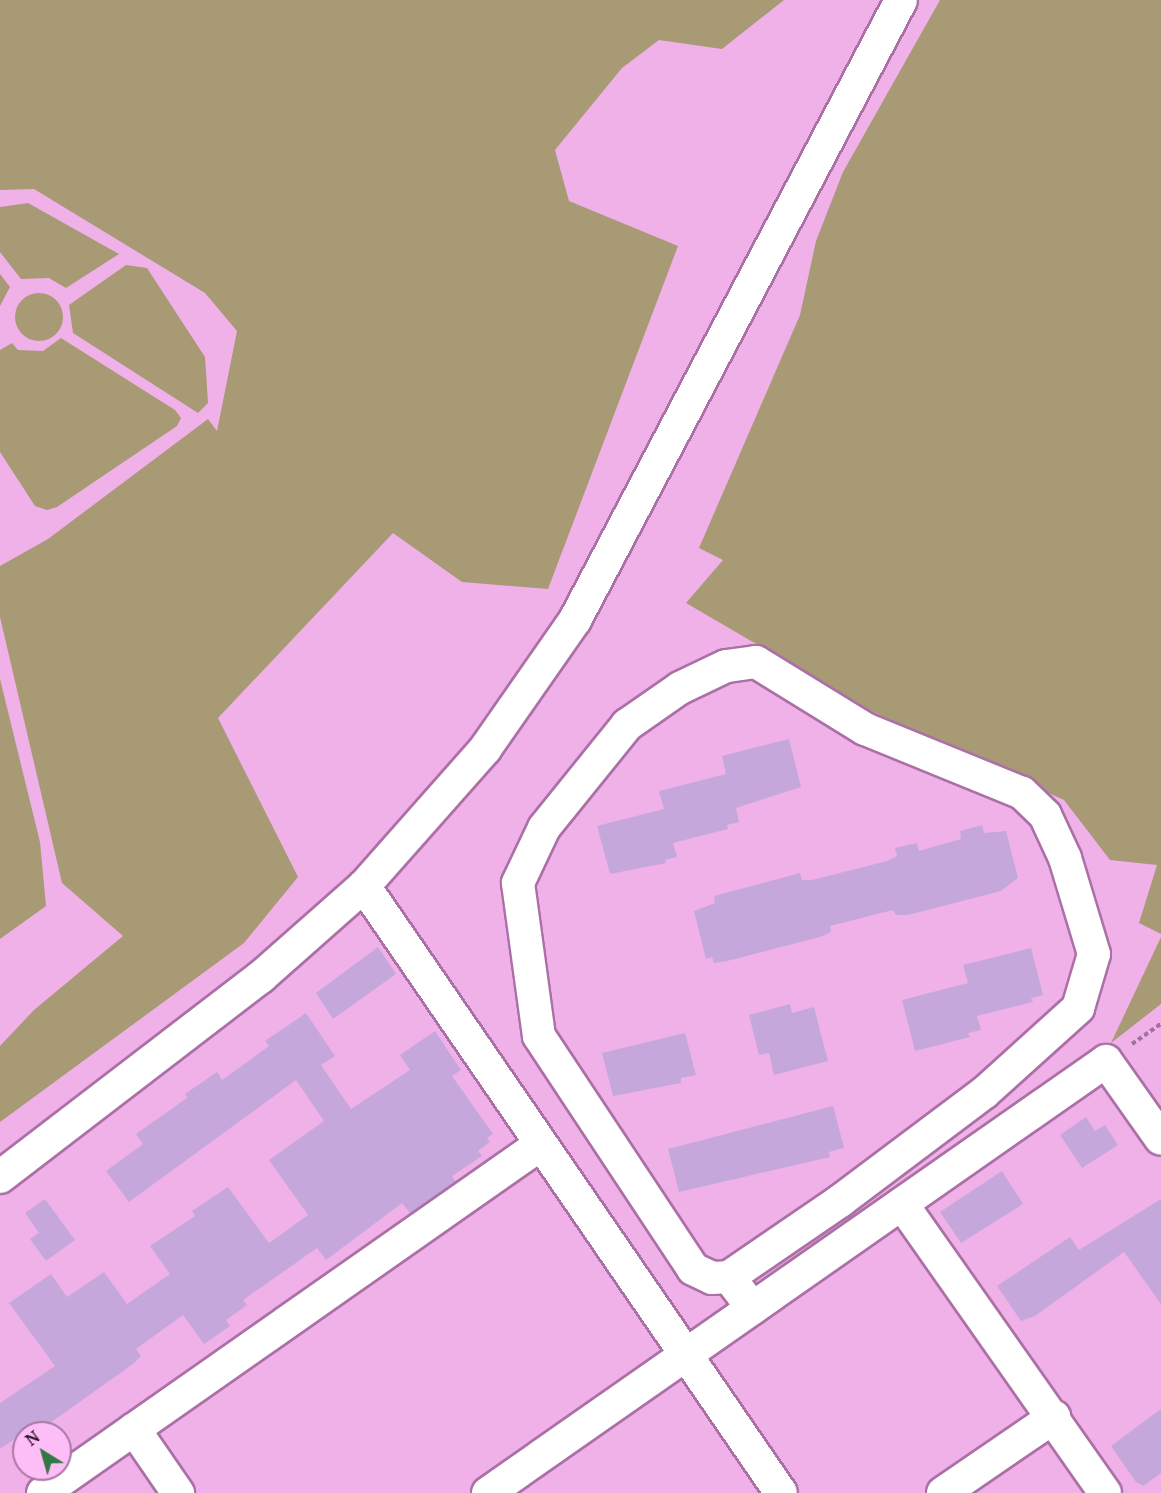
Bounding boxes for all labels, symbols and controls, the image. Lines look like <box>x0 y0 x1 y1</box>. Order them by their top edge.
north arrow <box>12 1421 72 1481</box>
text: N <box>21 1426 44 1451</box>

